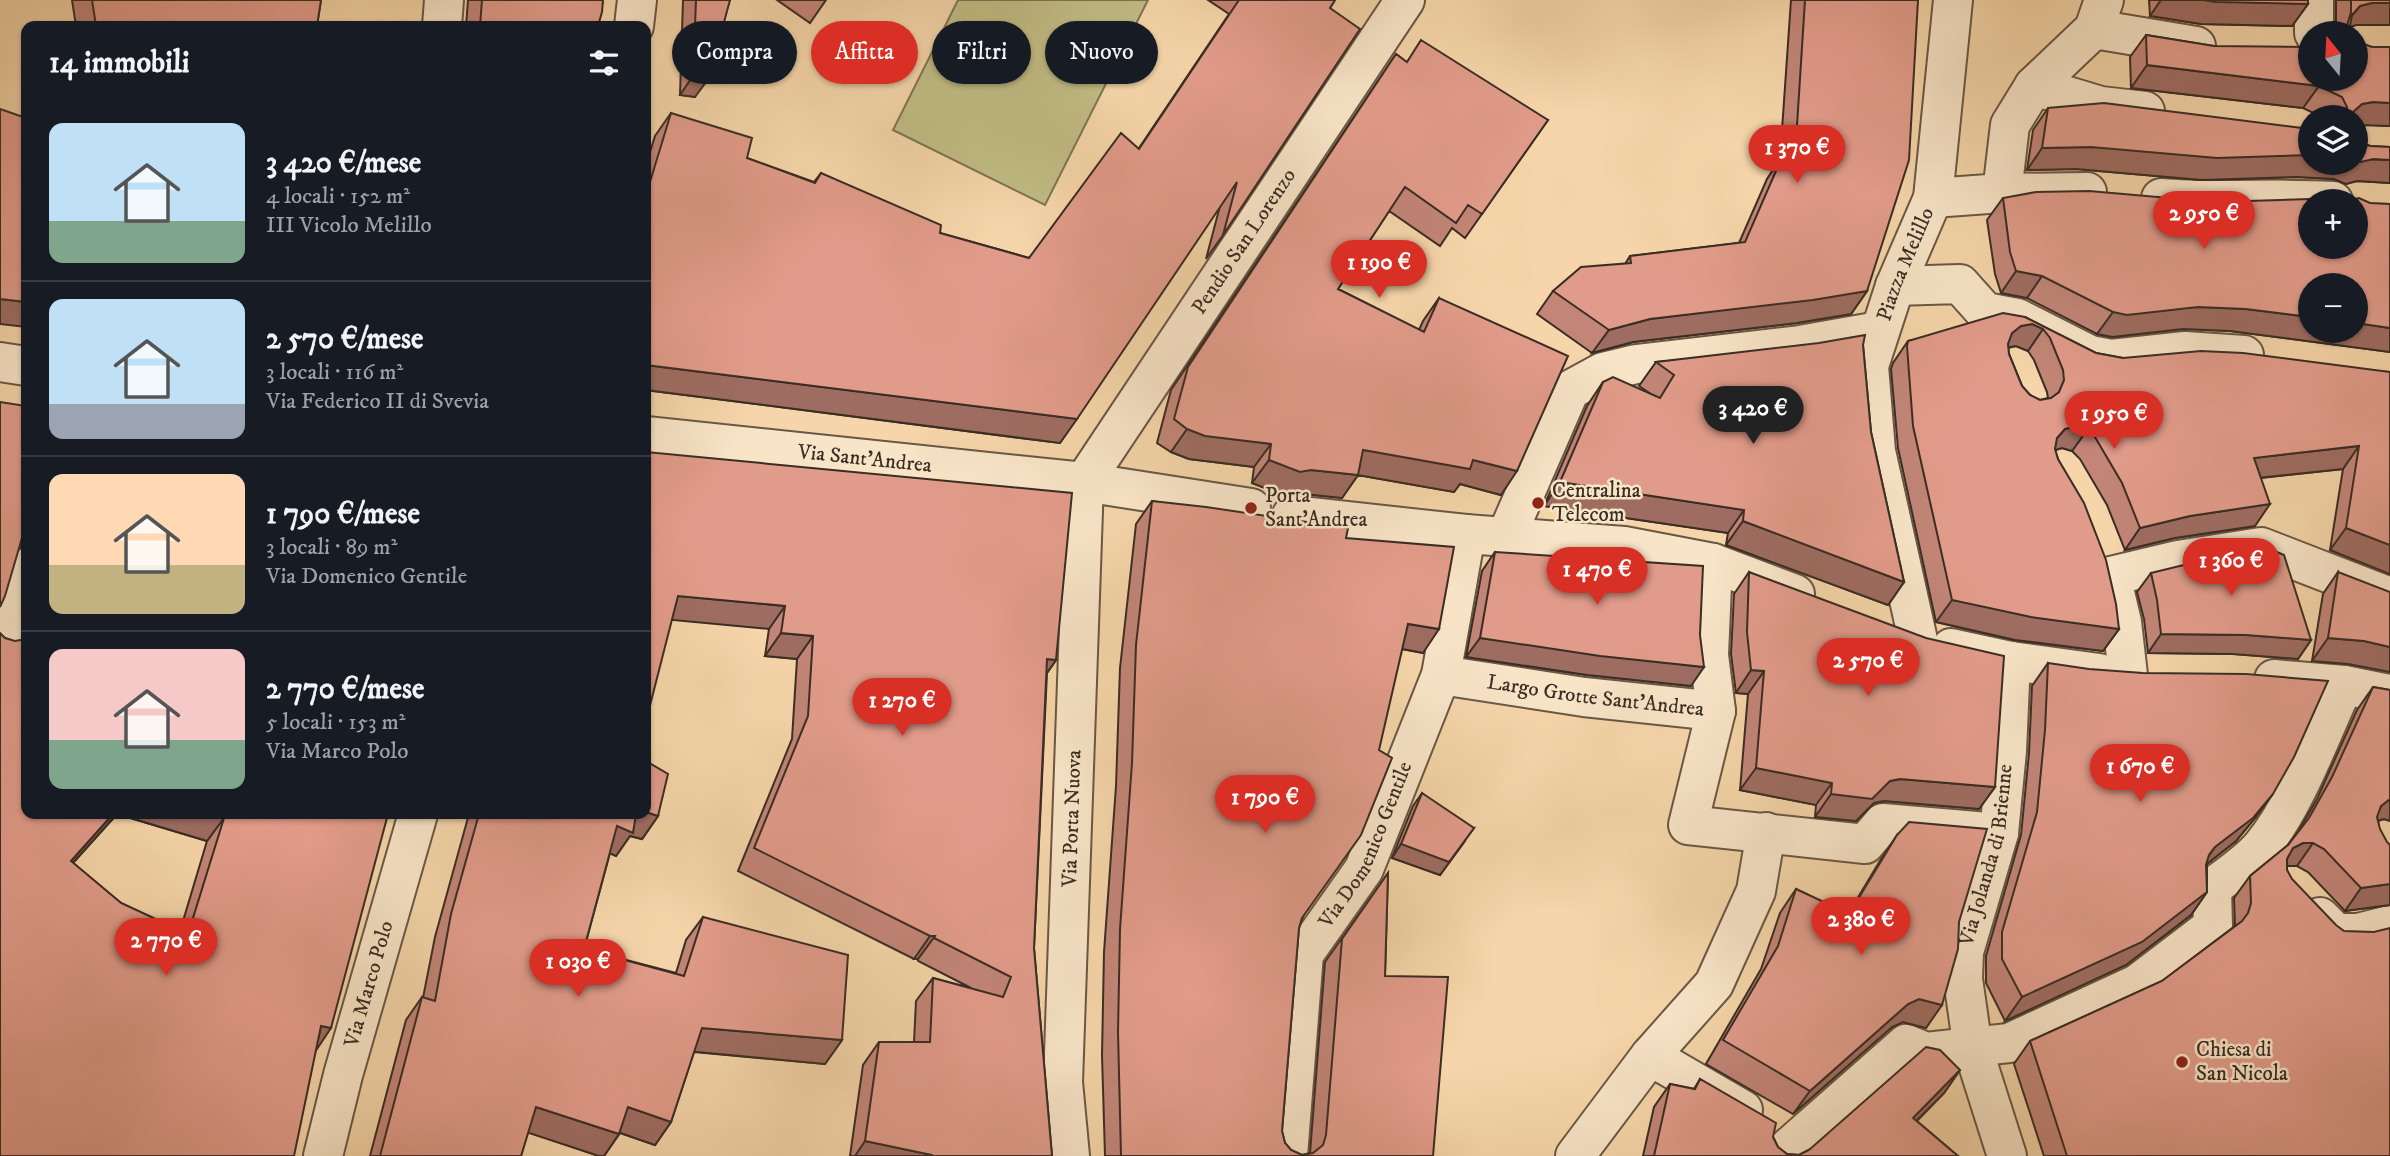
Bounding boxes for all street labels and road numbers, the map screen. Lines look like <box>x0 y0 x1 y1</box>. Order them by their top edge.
street label: Pendio San Lorenzo <box>1186 164 1302 319</box>
street label: Piazza Melillo <box>1871 204 1940 324</box>
street label: Via Sant'Andrea <box>796 439 933 479</box>
street label: Largo Grotte Sant'Andrea <box>1485 669 1705 723</box>
street label: Via Porta Nuova <box>1057 749 1088 889</box>
street label: Via Domenico Gentile <box>1313 758 1418 934</box>
street label: Via Jolanda di Brienne <box>1953 763 2019 950</box>
street label: Via Marco Polo <box>338 918 400 1051</box>

